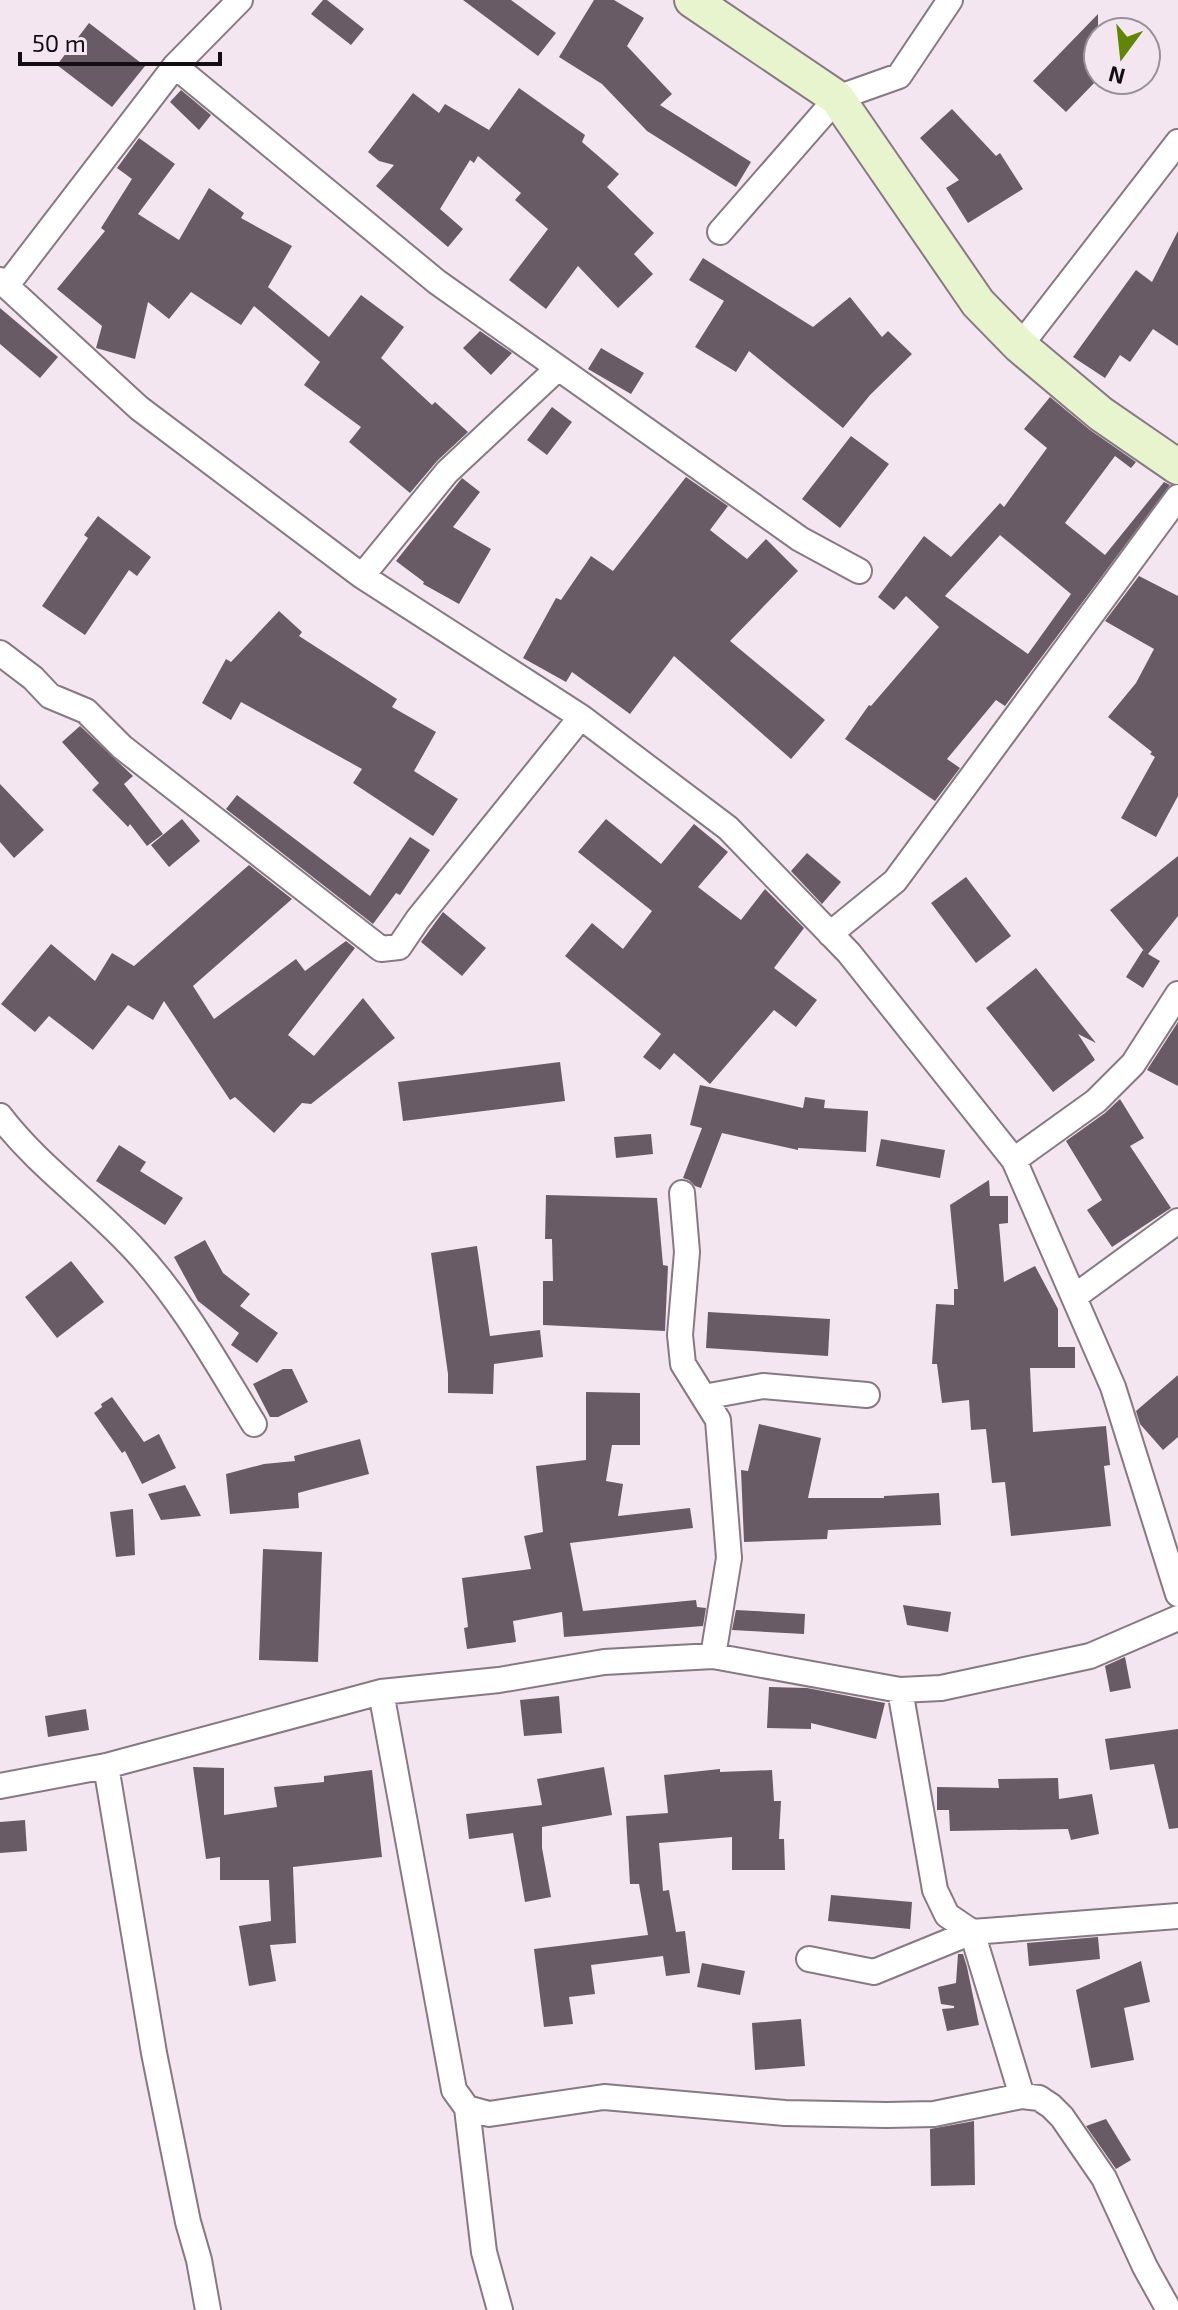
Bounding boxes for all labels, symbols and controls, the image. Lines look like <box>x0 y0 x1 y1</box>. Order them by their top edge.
scale bar <box>20 16 220 66</box>
north arrow <box>1082 16 1162 96</box>
text: 50 m <box>32 28 86 57</box>
text: N <box>1106 62 1128 91</box>

